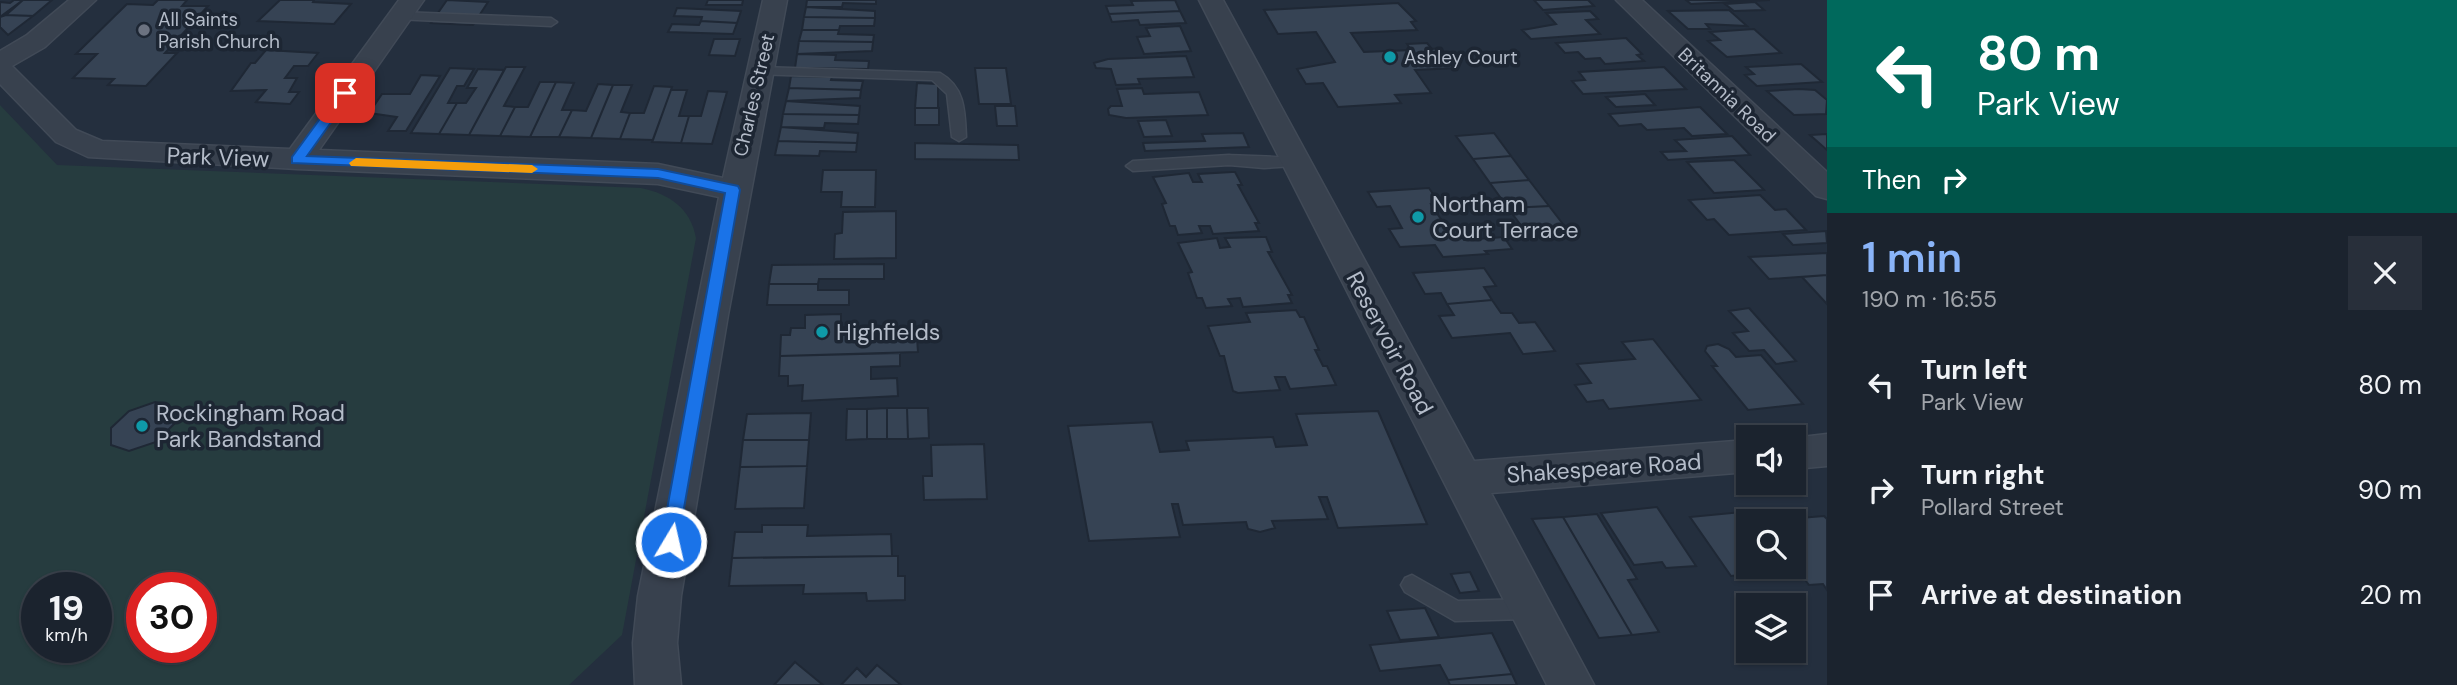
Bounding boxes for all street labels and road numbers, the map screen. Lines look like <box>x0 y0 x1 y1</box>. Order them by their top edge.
street label: Charles Street <box>728 31 780 159</box>
street label: Britannia Road <box>1673 42 1781 148</box>
street label: Park View <box>166 140 270 174</box>
street label: Reservoir Road <box>1340 266 1440 420</box>
street label: Shakespeare Road <box>1506 446 1702 490</box>

